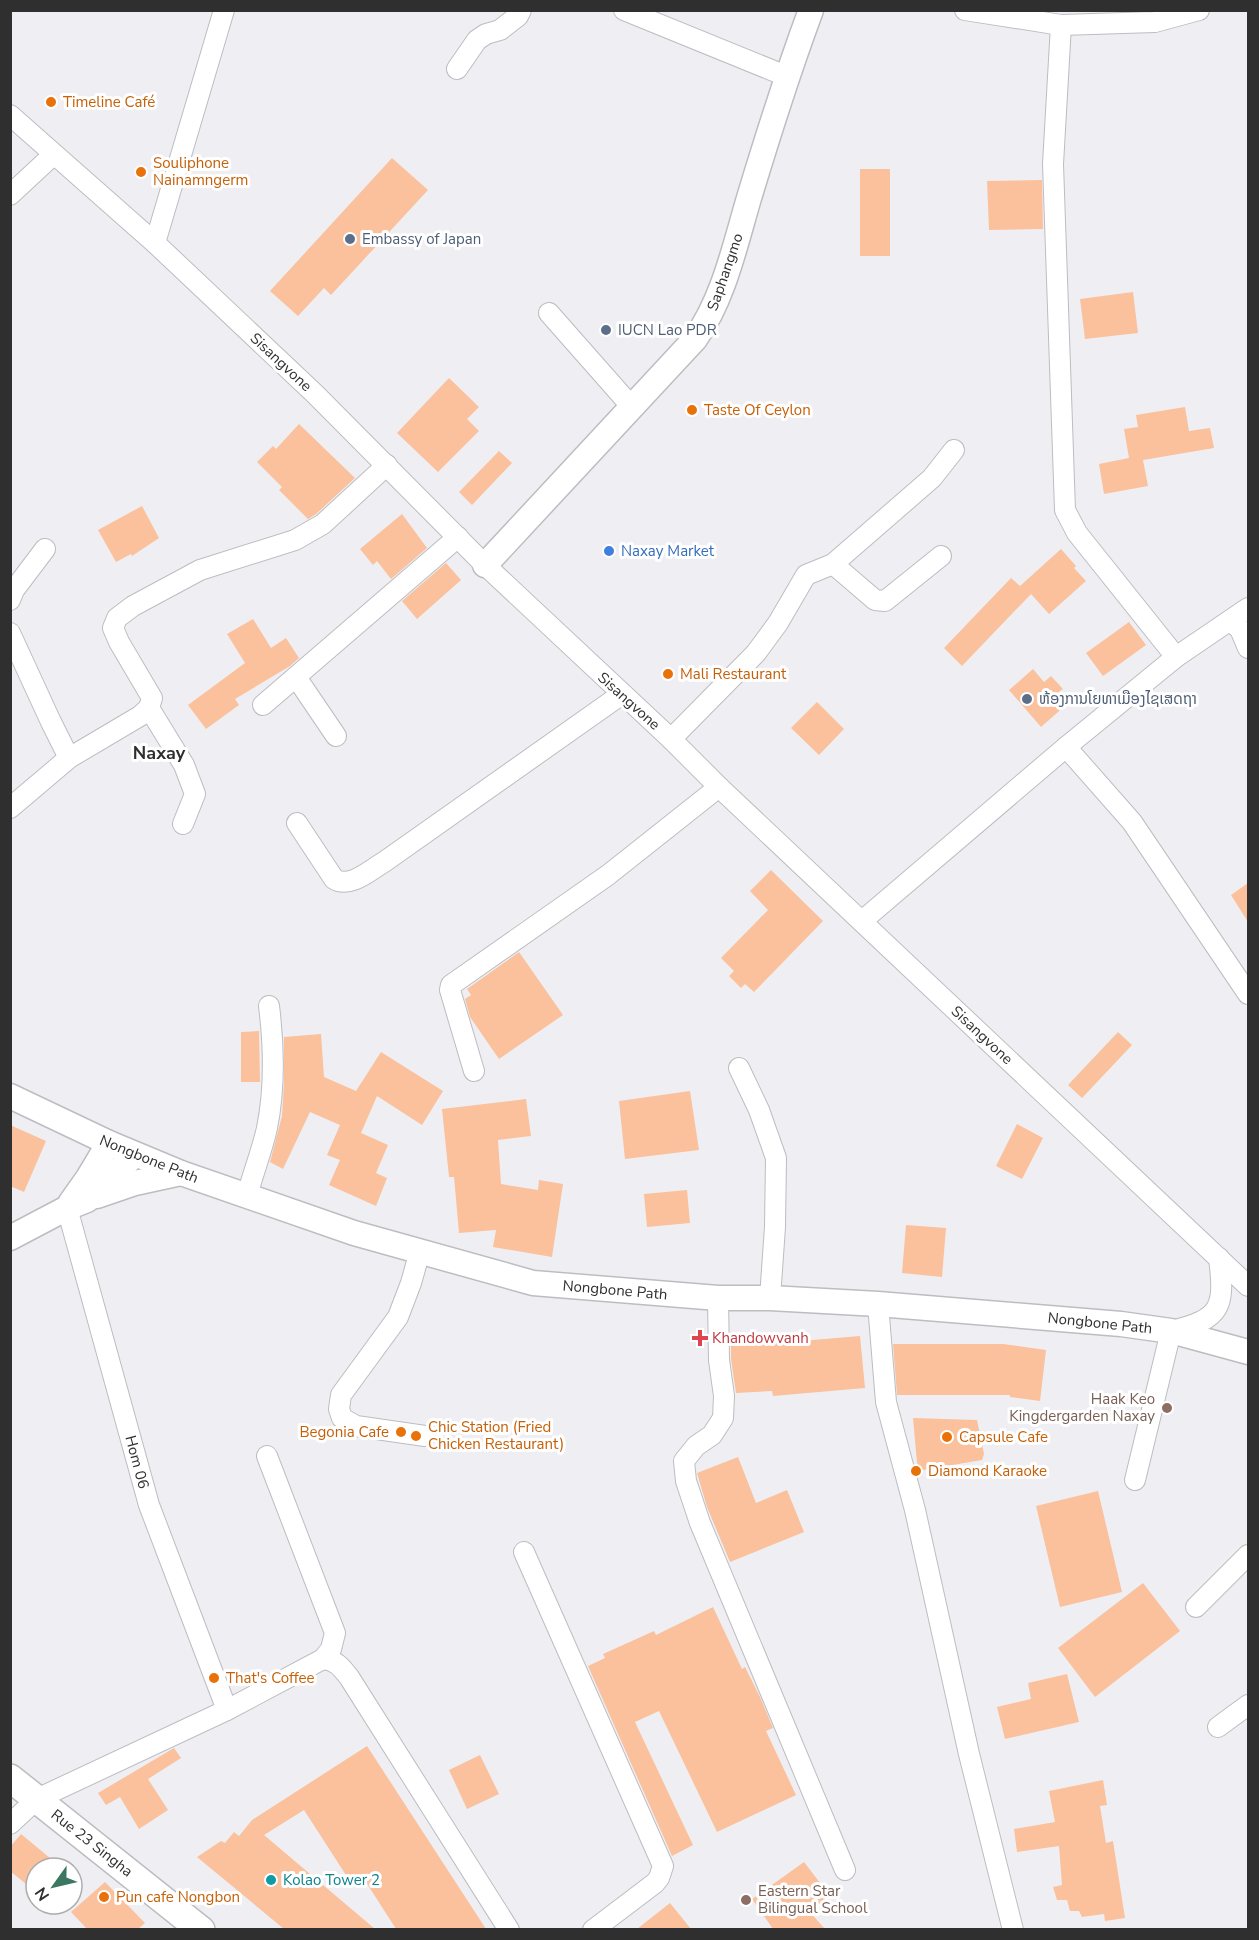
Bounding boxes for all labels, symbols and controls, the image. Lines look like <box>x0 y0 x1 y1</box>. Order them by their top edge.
place label: Timeline Café <box>63 92 155 112</box>
marker: Timeline Café <box>44 95 58 109</box>
place label: Souliphone Nainamngerm <box>153 153 248 190</box>
marker: Souliphone Nainamngerm <box>134 165 148 179</box>
place label: Embassy of Japan <box>362 229 481 249</box>
street label: Saphangmo <box>702 231 748 313</box>
marker: Embassy of Japan <box>343 232 357 246</box>
place label: IUCN Lao PDR <box>618 320 717 340</box>
marker: IUCN Lao PDR <box>599 323 613 337</box>
street label: Sisangvone <box>246 328 316 396</box>
place label: Taste Of Ceylon <box>704 400 811 420</box>
marker: Taste Of Ceylon <box>685 403 699 417</box>
place label: Naxay Market <box>621 541 715 561</box>
marker: Naxay Market <box>602 544 616 558</box>
place label: Mali Restaurant <box>680 664 787 684</box>
marker: Mali Restaurant <box>661 667 675 681</box>
street label: Sisangvone <box>593 668 665 734</box>
place label: ຫ້ອງການໂຍທາເມືອງໄຊເສດຖາ <box>1039 689 1197 709</box>
marker: ຫ້ອງການໂຍທາເມືອງໄຊເສດຖາ <box>1020 692 1034 706</box>
district label: Naxay <box>133 741 186 765</box>
street label: Sisangvone <box>947 1001 1017 1069</box>
street label: Nongbone Path <box>97 1130 201 1188</box>
street label: Nongbone Path <box>562 1275 668 1305</box>
street label: Nongbone Path <box>1047 1308 1153 1338</box>
place label: Khandowvanh <box>712 1328 809 1348</box>
marker: Khandowvanh <box>693 1331 707 1345</box>
place label: Haak Keo Kingdergarden Naxay <box>1009 1389 1155 1426</box>
marker: Haak Keo Kingdergarden Naxay <box>1160 1401 1174 1415</box>
place label: Chic Station (Fried Chicken Restaurant) <box>428 1417 564 1454</box>
place label: Begonia Cafe <box>299 1422 389 1442</box>
marker: Begonia Cafe <box>394 1425 408 1439</box>
place label: Capsule Cafe <box>959 1427 1048 1447</box>
marker: Chic Station (Fried Chicken Restaurant) <box>409 1429 423 1443</box>
marker: Capsule Cafe <box>940 1430 954 1444</box>
street label: Hom 06 <box>120 1433 154 1491</box>
place label: Diamond Karaoke <box>928 1461 1047 1481</box>
marker: Diamond Karaoke <box>909 1464 923 1478</box>
place label: That's Coffee <box>226 1668 314 1688</box>
marker: That's Coffee <box>207 1671 221 1685</box>
street label: Rue 23 Singha <box>47 1805 137 1881</box>
north arrow <box>24 1856 84 1916</box>
place label: Kolao Tower 2 <box>283 1870 380 1890</box>
marker: Kolao Tower 2 <box>264 1873 278 1887</box>
place label: Eastern Star Bilingual School <box>758 1881 868 1918</box>
text: N <box>30 1883 55 1905</box>
place label: Pun cafe Nongbon <box>116 1887 240 1907</box>
marker: Pun cafe Nongbon <box>97 1890 111 1904</box>
marker: Eastern Star Bilingual School <box>739 1893 753 1907</box>

